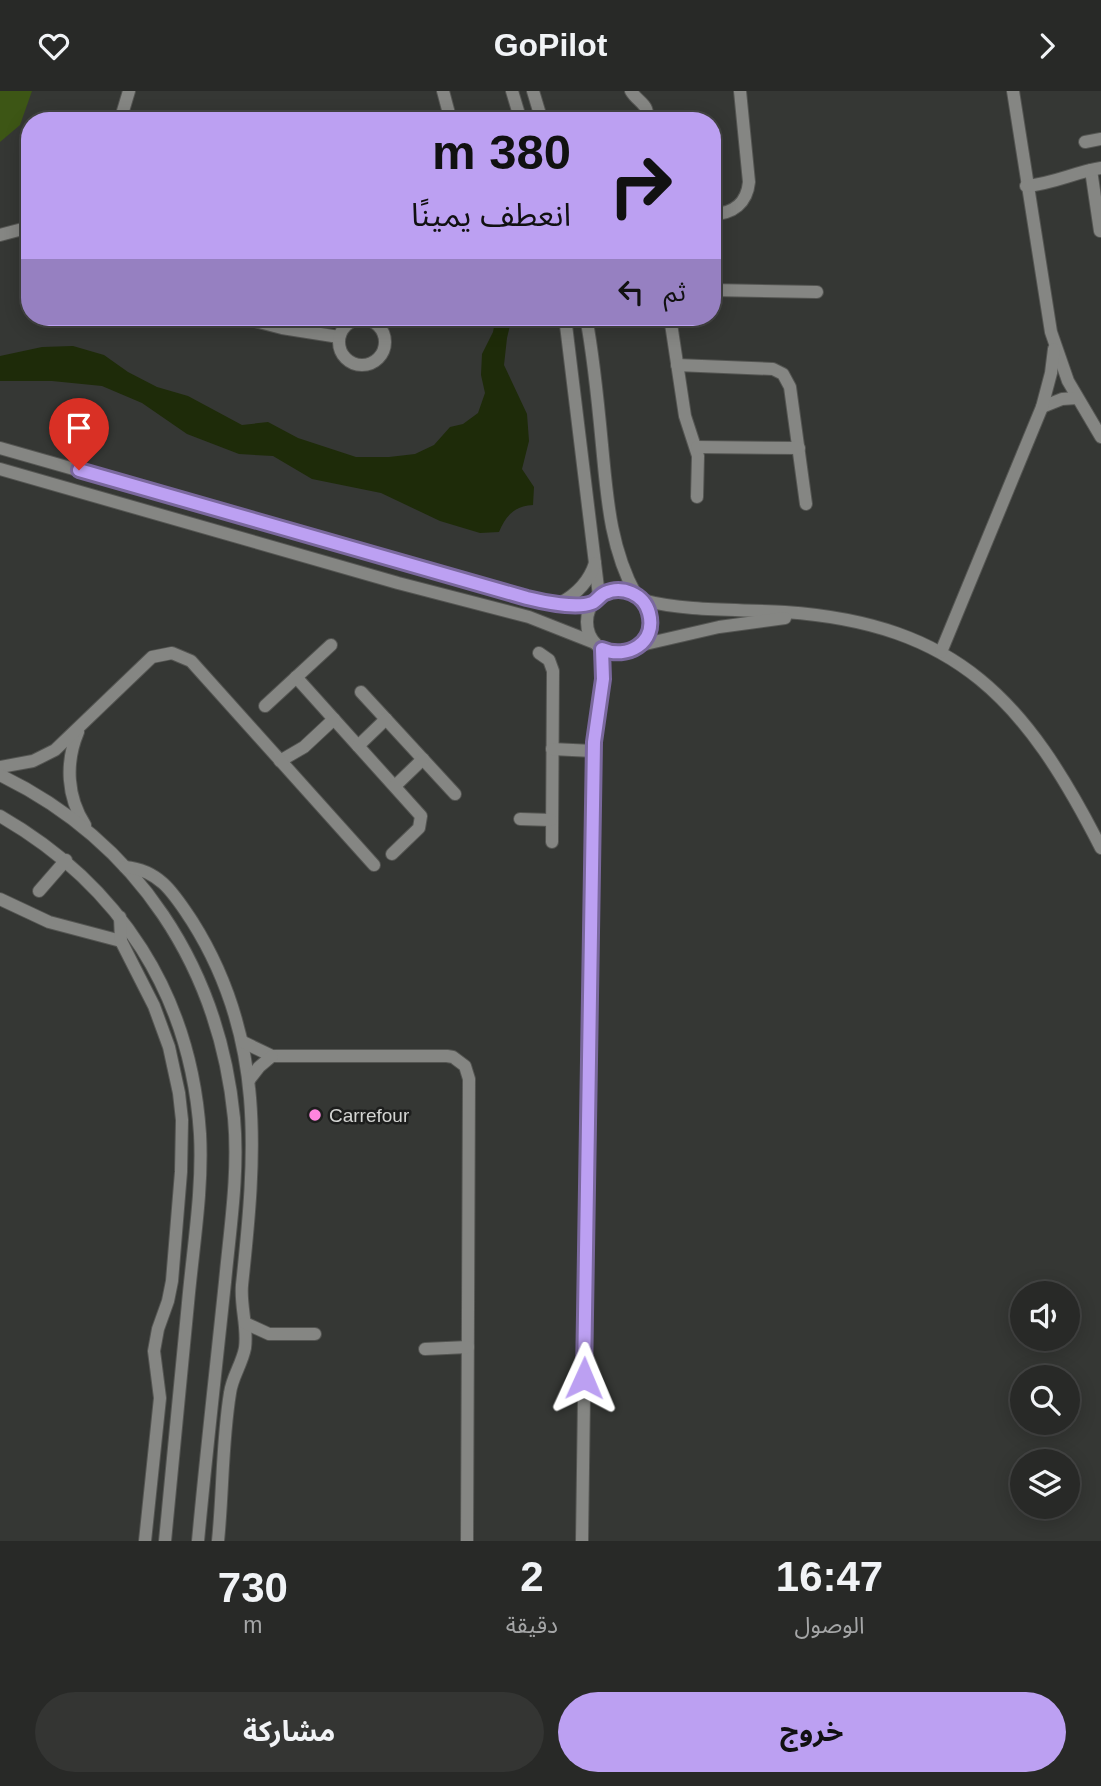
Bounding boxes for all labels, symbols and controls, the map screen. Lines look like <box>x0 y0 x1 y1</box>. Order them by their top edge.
icon: heart <box>35 27 73 65</box>
text: GoPilot <box>494 27 607 63</box>
icon: forward <box>1028 27 1066 65</box>
text: 380 m <box>432 125 571 179</box>
icon: right <box>595 140 686 231</box>
text: انعطف يمينًا <box>411 197 571 233</box>
icon: left <box>612 273 650 311</box>
text: ثم <box>664 277 686 307</box>
pin <box>49 398 109 470</box>
icon: arrive <box>60 409 98 447</box>
place label: Carrefour <box>329 1105 410 1126</box>
marker: Carrefour <box>307 1107 323 1123</box>
map controls <box>1010 1281 1080 1519</box>
button: sound <box>1010 1281 1080 1351</box>
position arrow <box>547 1341 621 1415</box>
button: search <box>1010 1365 1080 1435</box>
button: layers <box>1010 1449 1080 1519</box>
text: 2 <box>520 1553 544 1600</box>
text: 16:47 <box>776 1553 883 1600</box>
text: 730 <box>218 1564 288 1611</box>
text: m <box>243 1612 262 1638</box>
text: دقيقة <box>506 1612 558 1638</box>
text: الوصول <box>795 1612 864 1638</box>
button: مشاركة <box>35 1692 544 1772</box>
button: خروج <box>558 1692 1066 1772</box>

